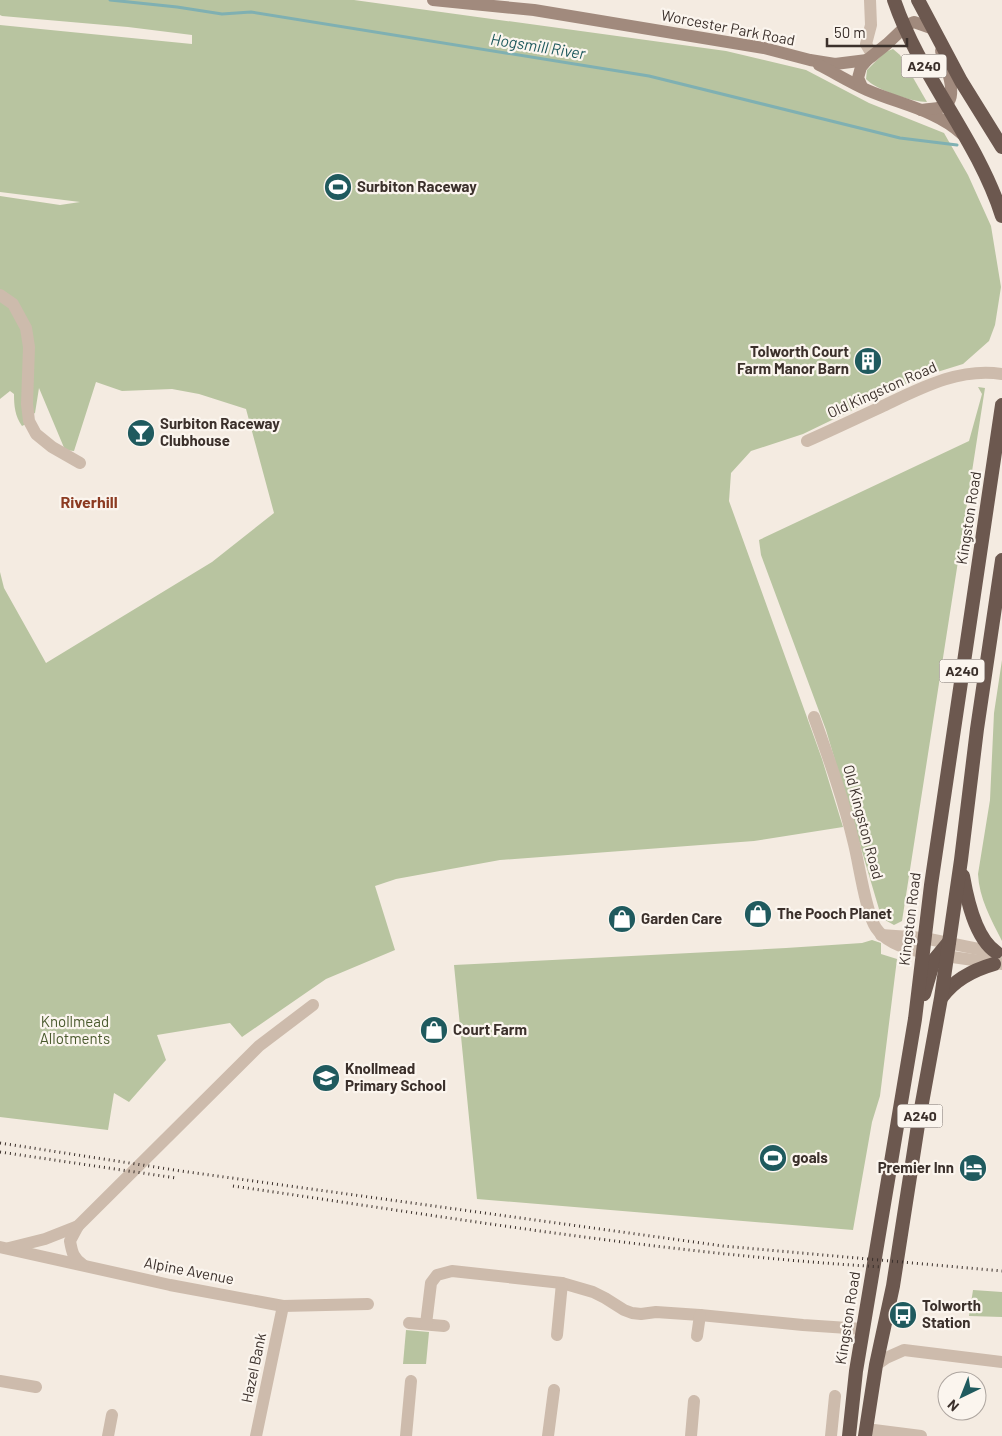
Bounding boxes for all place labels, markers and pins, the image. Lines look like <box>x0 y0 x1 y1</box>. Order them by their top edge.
sports icon: Surbiton Raceway <box>323 172 353 202</box>
place label: Surbiton Raceway <box>357 177 477 195</box>
place label: Tolworth Court Farm Manor Barn <box>737 342 849 377</box>
building icon: Tolworth Court Farm Manor Barn <box>853 346 883 376</box>
place label: Surbiton Raceway Clubhouse <box>160 414 280 449</box>
bar icon: Surbiton Raceway Clubhouse <box>126 418 156 448</box>
shop icon: The Pooch Planet <box>743 899 773 929</box>
shop icon: Garden Care <box>607 904 637 934</box>
place label: The Pooch Planet <box>777 904 892 922</box>
place label: Garden Care <box>641 909 722 927</box>
shop icon: Court Farm <box>419 1015 449 1045</box>
place label: Court Farm <box>453 1020 527 1038</box>
place label: Knollmead Primary School <box>345 1059 446 1094</box>
school or university icon: Knollmead Primary School <box>311 1063 341 1093</box>
sports icon: goals <box>758 1143 788 1173</box>
place label: goals <box>792 1148 828 1166</box>
hotel icon: Premier Inn <box>958 1153 988 1183</box>
place label: Premier Inn <box>878 1158 954 1176</box>
place label: Tolworth Station <box>922 1296 981 1331</box>
bus stop icon: Tolworth Station <box>888 1300 918 1330</box>

